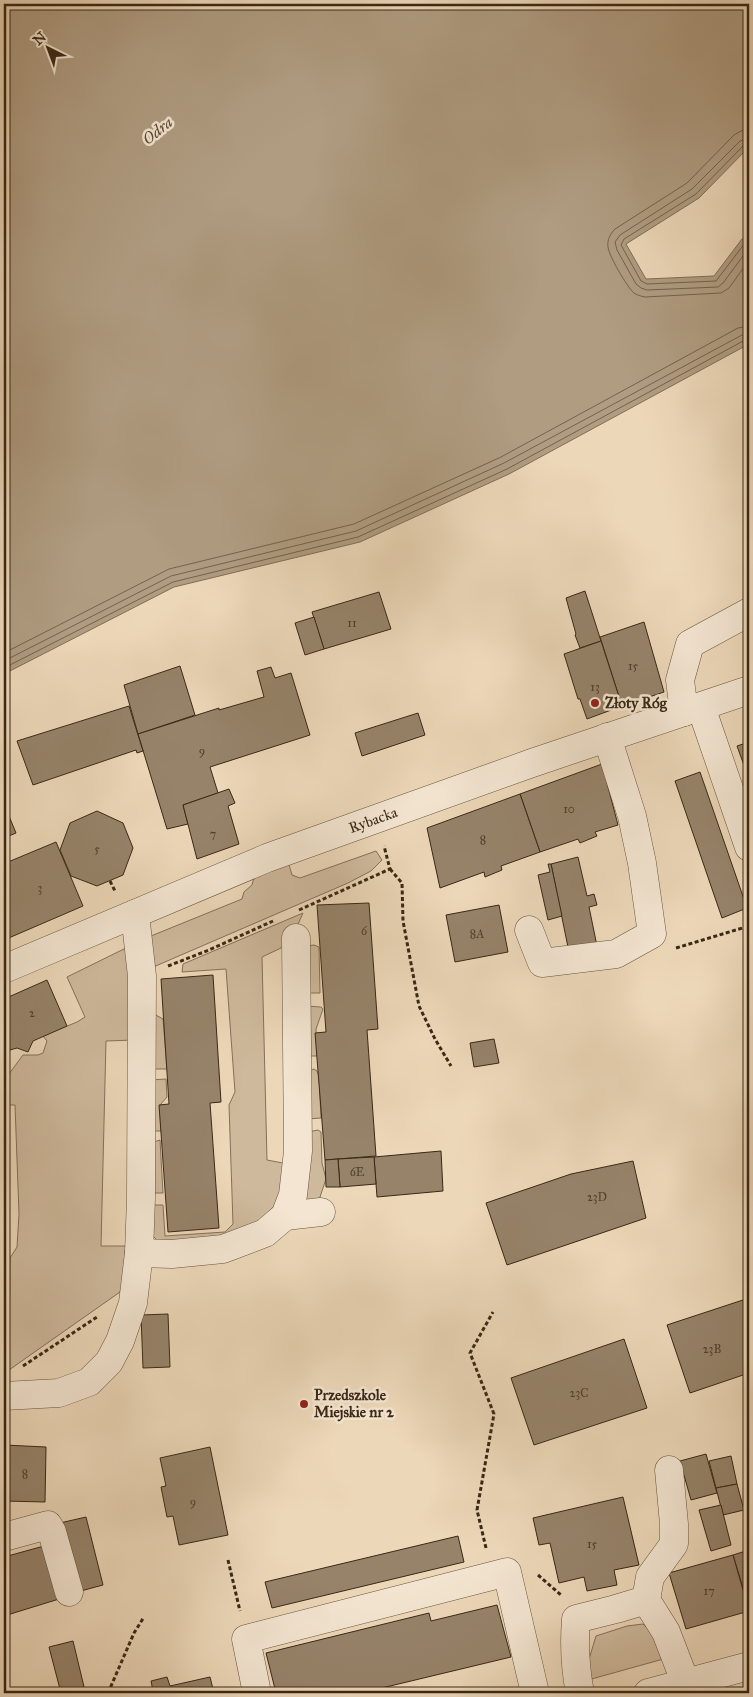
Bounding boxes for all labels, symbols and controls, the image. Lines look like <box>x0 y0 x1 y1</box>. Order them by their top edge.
north arrow <box>22 22 72 72</box>
text: N <box>30 28 50 49</box>
water label: Odra <box>138 112 177 148</box>
house number: 11 <box>347 616 357 630</box>
house number: 15 <box>628 659 639 673</box>
house number: 13 <box>590 680 600 694</box>
place label: Złoty Róg <box>605 694 668 713</box>
marker: Złoty Róg <box>589 697 601 709</box>
house number: 9 <box>199 744 205 758</box>
house number: 10 <box>563 802 575 816</box>
street label: Rybacka <box>346 803 400 837</box>
house number: 7 <box>210 827 216 841</box>
house number: 8 <box>480 833 486 847</box>
house number: 5 <box>94 842 100 856</box>
house number: 3 <box>38 881 43 895</box>
house number: 6 <box>361 924 368 938</box>
house number: 8A <box>470 927 484 941</box>
house number: 2 <box>29 1006 35 1020</box>
house number: 6E <box>350 1165 365 1179</box>
house number: 23D <box>587 1190 607 1204</box>
house number: 23B <box>703 1342 721 1356</box>
place label: Przedszkole Miejskie nr 2 <box>314 1386 394 1422</box>
house number: 23C <box>570 1386 588 1400</box>
marker: Przedszkole Miejskie nr 2 <box>298 1398 310 1410</box>
house number: 8 <box>22 1467 28 1481</box>
house number: 9 <box>190 1495 196 1509</box>
house number: 15 <box>587 1537 598 1551</box>
house number: 17 <box>703 1584 715 1598</box>

